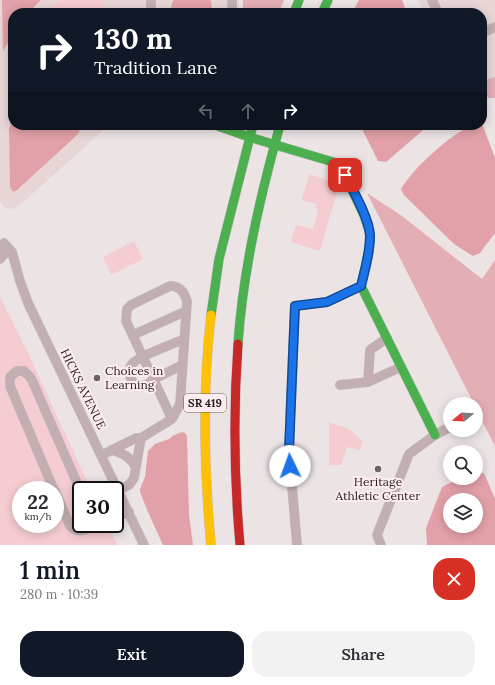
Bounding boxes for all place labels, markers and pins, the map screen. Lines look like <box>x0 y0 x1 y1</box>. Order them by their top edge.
pin <box>328 158 362 192</box>
place label: Choices in Learning <box>105 363 163 392</box>
marker: Choices in Learning <box>92 373 102 383</box>
marker: Heritage Athletic Center <box>373 464 383 474</box>
place label: Heritage Athletic Center <box>335 474 421 503</box>

